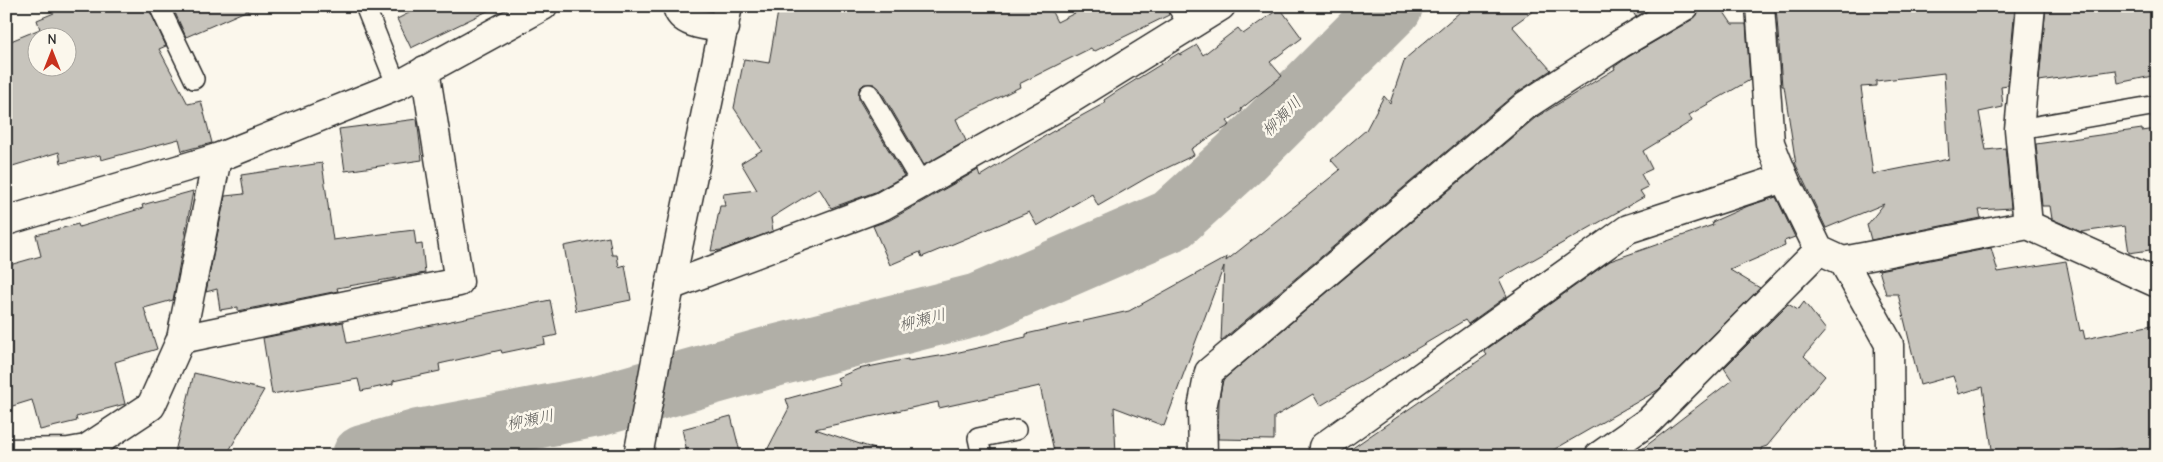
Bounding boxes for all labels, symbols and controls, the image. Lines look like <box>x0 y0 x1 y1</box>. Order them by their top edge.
north arrow <box>28 28 78 78</box>
text: N <box>47 31 57 48</box>
water label: 柳瀬川 <box>1258 93 1305 140</box>
water label: 柳瀬川 <box>897 305 948 335</box>
water label: 柳瀬川 <box>505 407 555 433</box>

